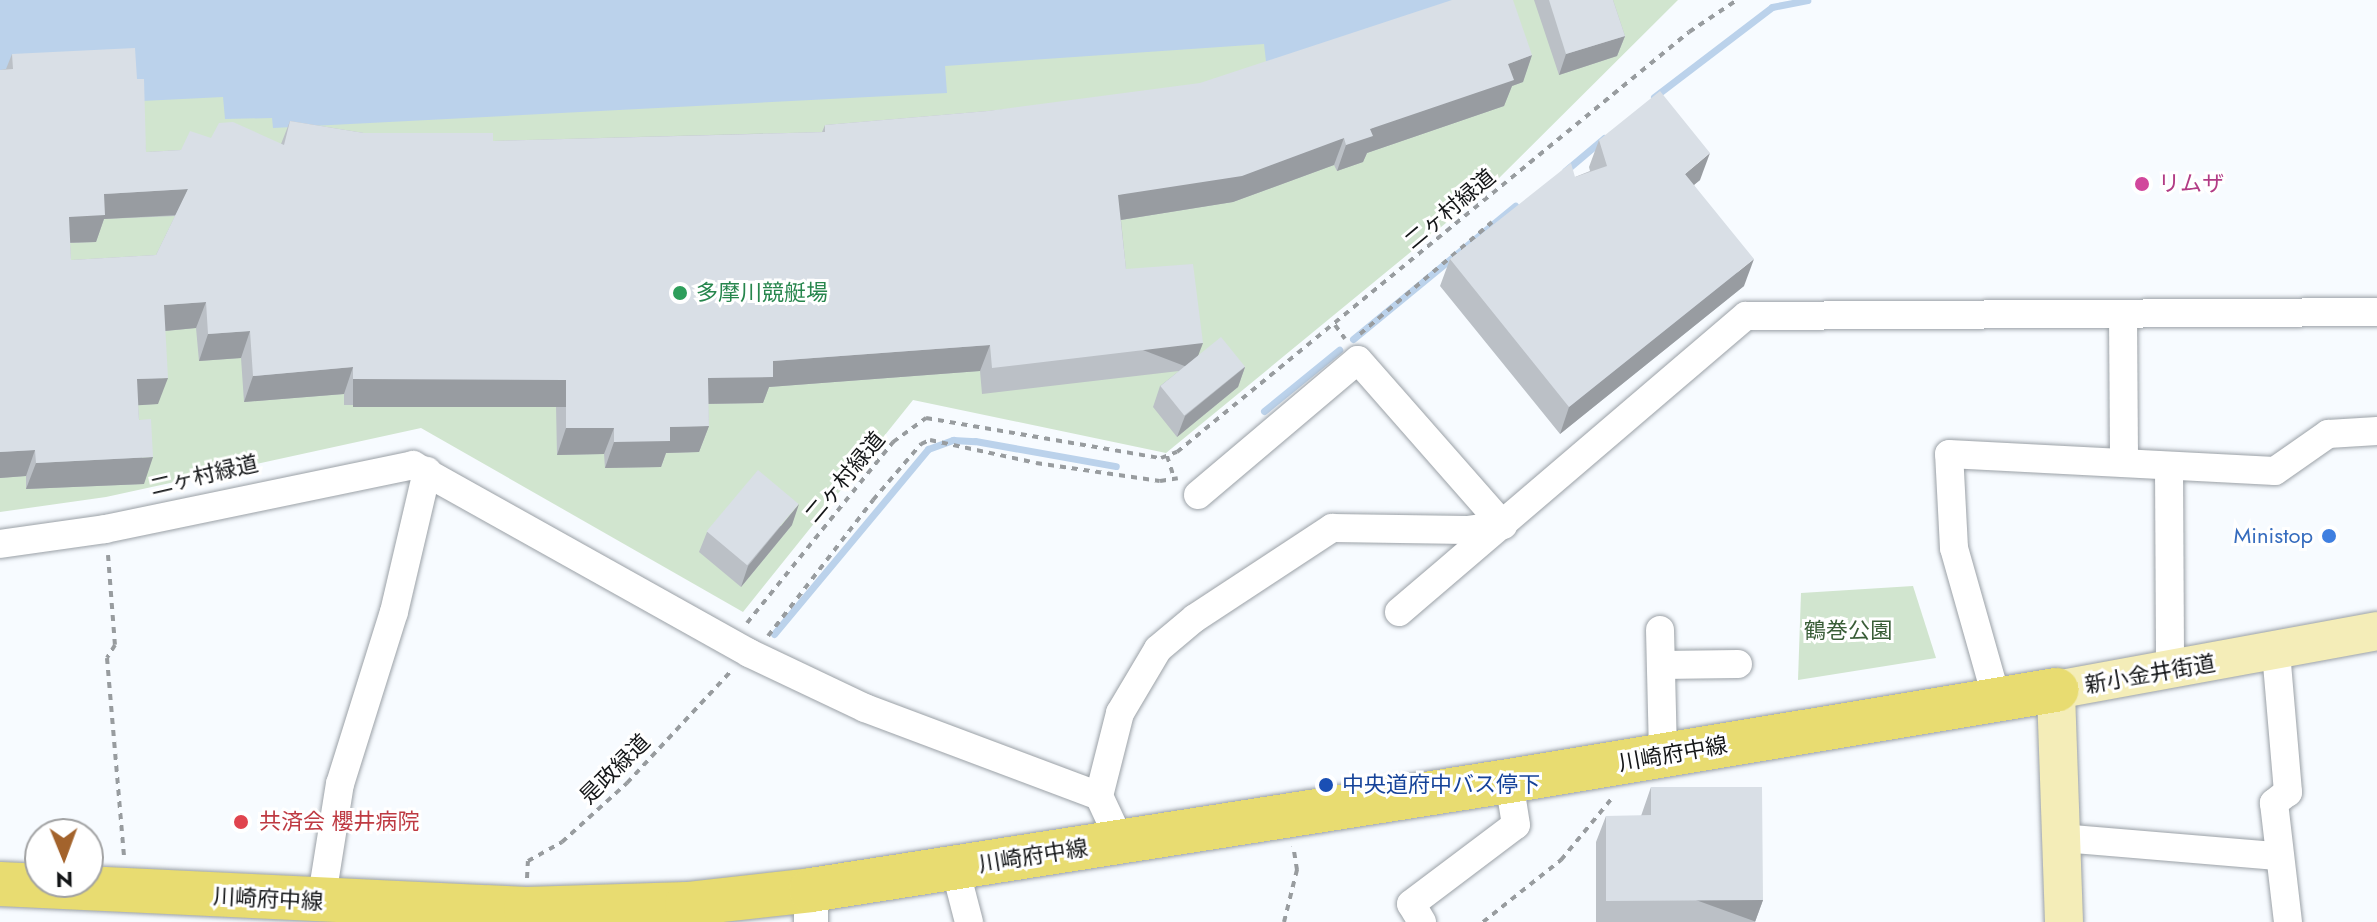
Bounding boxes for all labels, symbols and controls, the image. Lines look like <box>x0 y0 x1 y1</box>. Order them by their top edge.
street label: 二ヶ村緑道 <box>1399 164 1501 254</box>
place label: リムザ <box>2158 171 2224 197</box>
marker: リムザ <box>2133 175 2151 193</box>
place label: 多摩川競艇場 <box>696 280 828 306</box>
marker: 多摩川競艇場 <box>671 284 689 302</box>
street label: 二ヶ村緑道 <box>800 426 890 528</box>
street label: 二ヶ村緑道 <box>147 450 261 500</box>
place label: Ministop <box>2233 523 2313 549</box>
marker: Ministop <box>2320 527 2338 545</box>
park label: 鶴巻公園 <box>1804 618 1892 644</box>
street label: 新小金井街道 <box>2083 650 2217 698</box>
street label: 是政緑道 <box>575 729 655 809</box>
street label: 川崎府中線 <box>1617 731 1729 777</box>
place label: 中央道府中バス停下 <box>1342 772 1540 798</box>
marker: 中央道府中バス停下 <box>1317 776 1335 794</box>
place label: 共済会 櫻井病院 <box>259 809 420 835</box>
marker: 共済会 櫻井病院 <box>230 811 252 833</box>
north arrow <box>24 818 104 898</box>
street label: 川崎府中線 <box>977 834 1089 878</box>
text: N <box>55 864 73 896</box>
street label: 川崎府中線 <box>212 883 324 915</box>

